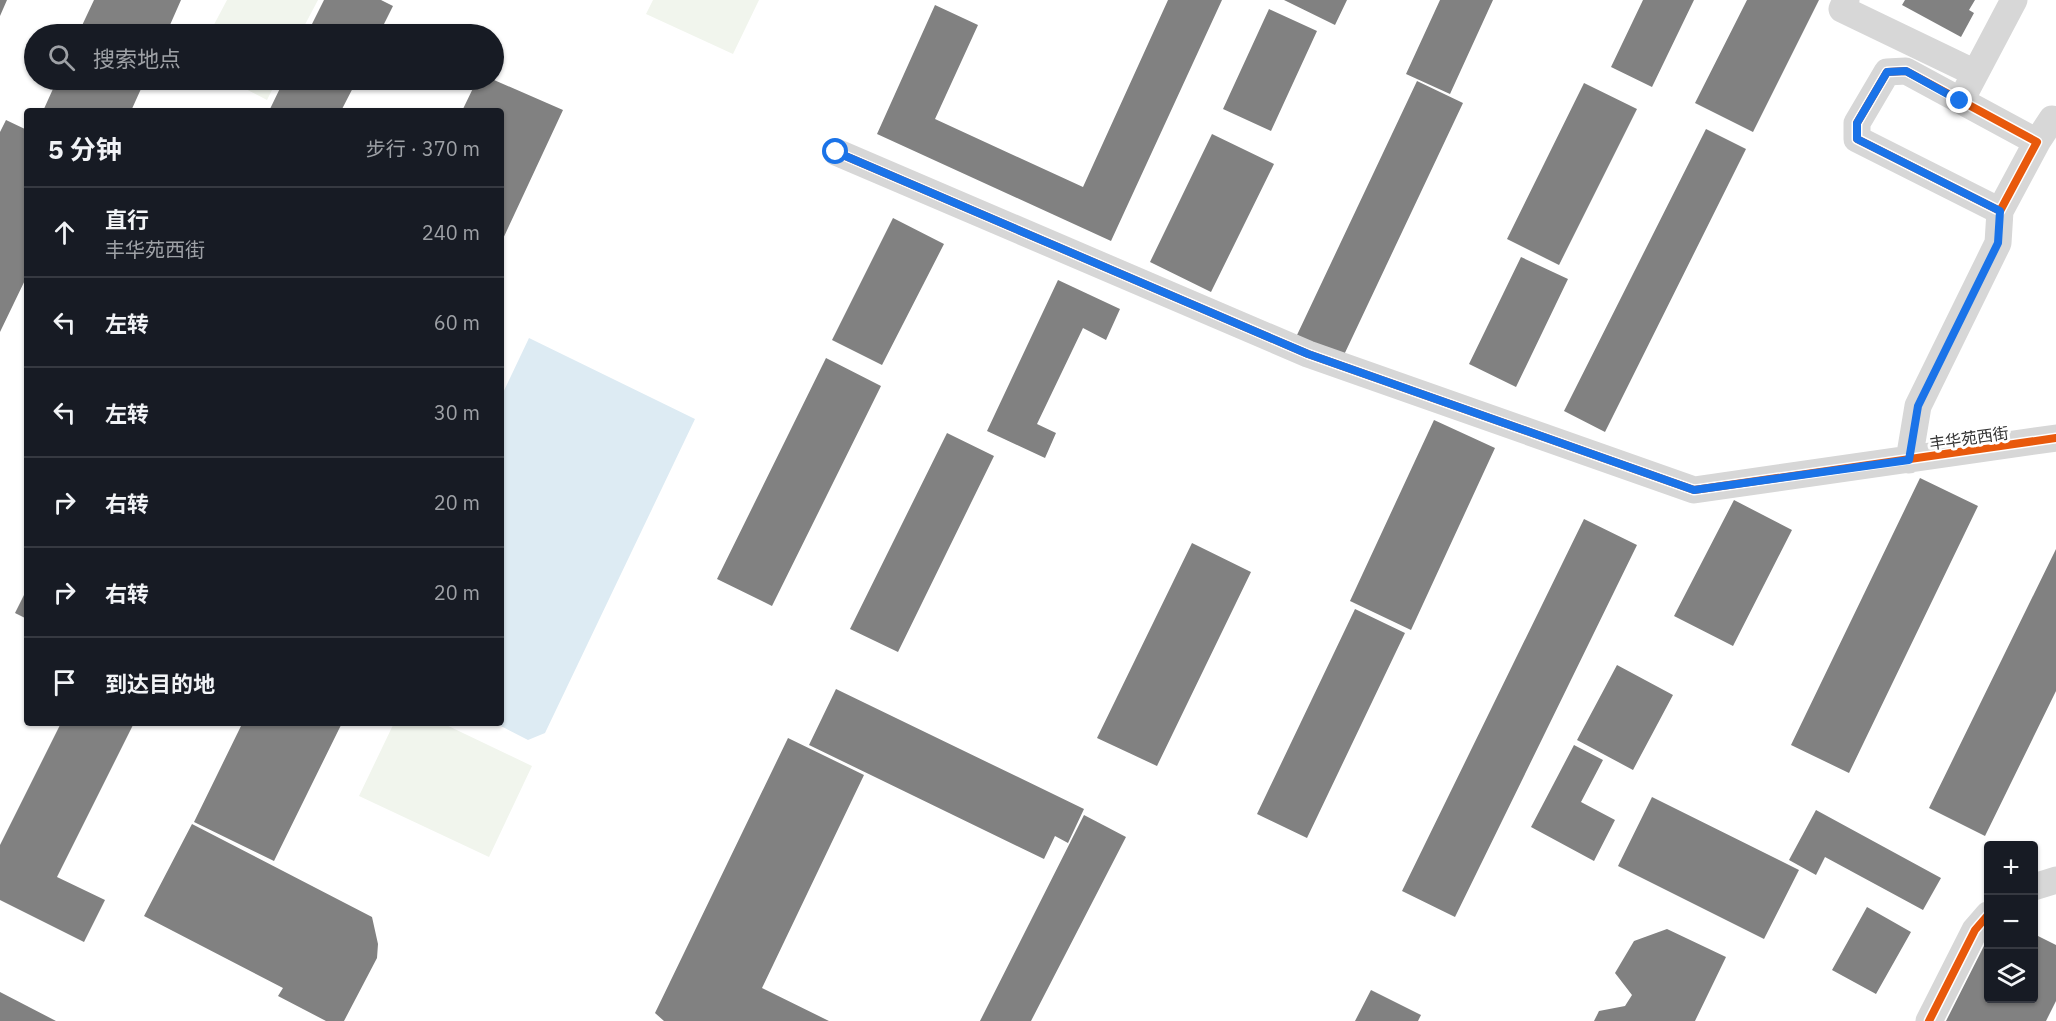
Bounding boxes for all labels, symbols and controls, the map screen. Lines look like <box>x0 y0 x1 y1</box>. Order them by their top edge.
search box <box>24 24 504 90</box>
icon: search <box>45 41 78 74</box>
text: 搜索地点 <box>93 44 181 73</box>
route end <box>1946 87 1972 113</box>
text: 5 分钟 <box>48 132 122 166</box>
text: 步行 · 370 m <box>366 135 480 162</box>
route start <box>822 138 848 164</box>
text: 直行 <box>105 205 149 234</box>
icon: ahead <box>48 216 81 249</box>
text: 240 m <box>422 219 480 246</box>
text: 丰华苑西街 <box>105 236 205 263</box>
icon: left <box>48 306 81 339</box>
text: 左转 <box>105 309 149 338</box>
text: 60 m <box>434 309 480 336</box>
icon: left <box>48 396 81 429</box>
text: 左转 <box>105 399 149 428</box>
text: 30 m <box>434 399 480 426</box>
street label: 丰华苑西街 <box>1928 423 2010 453</box>
icon: right <box>48 486 81 519</box>
text: 右转 <box>105 489 149 518</box>
text: 20 m <box>434 489 480 516</box>
icon: right <box>48 576 81 609</box>
text: 右转 <box>105 579 149 608</box>
text: 20 m <box>434 579 480 606</box>
icon: arrive <box>48 666 81 699</box>
text: 到达目的地 <box>105 669 215 698</box>
map controls <box>1984 841 2038 1003</box>
button: + <box>1984 841 2038 895</box>
button: − <box>1984 895 2038 949</box>
button: layers <box>1984 949 2038 1003</box>

